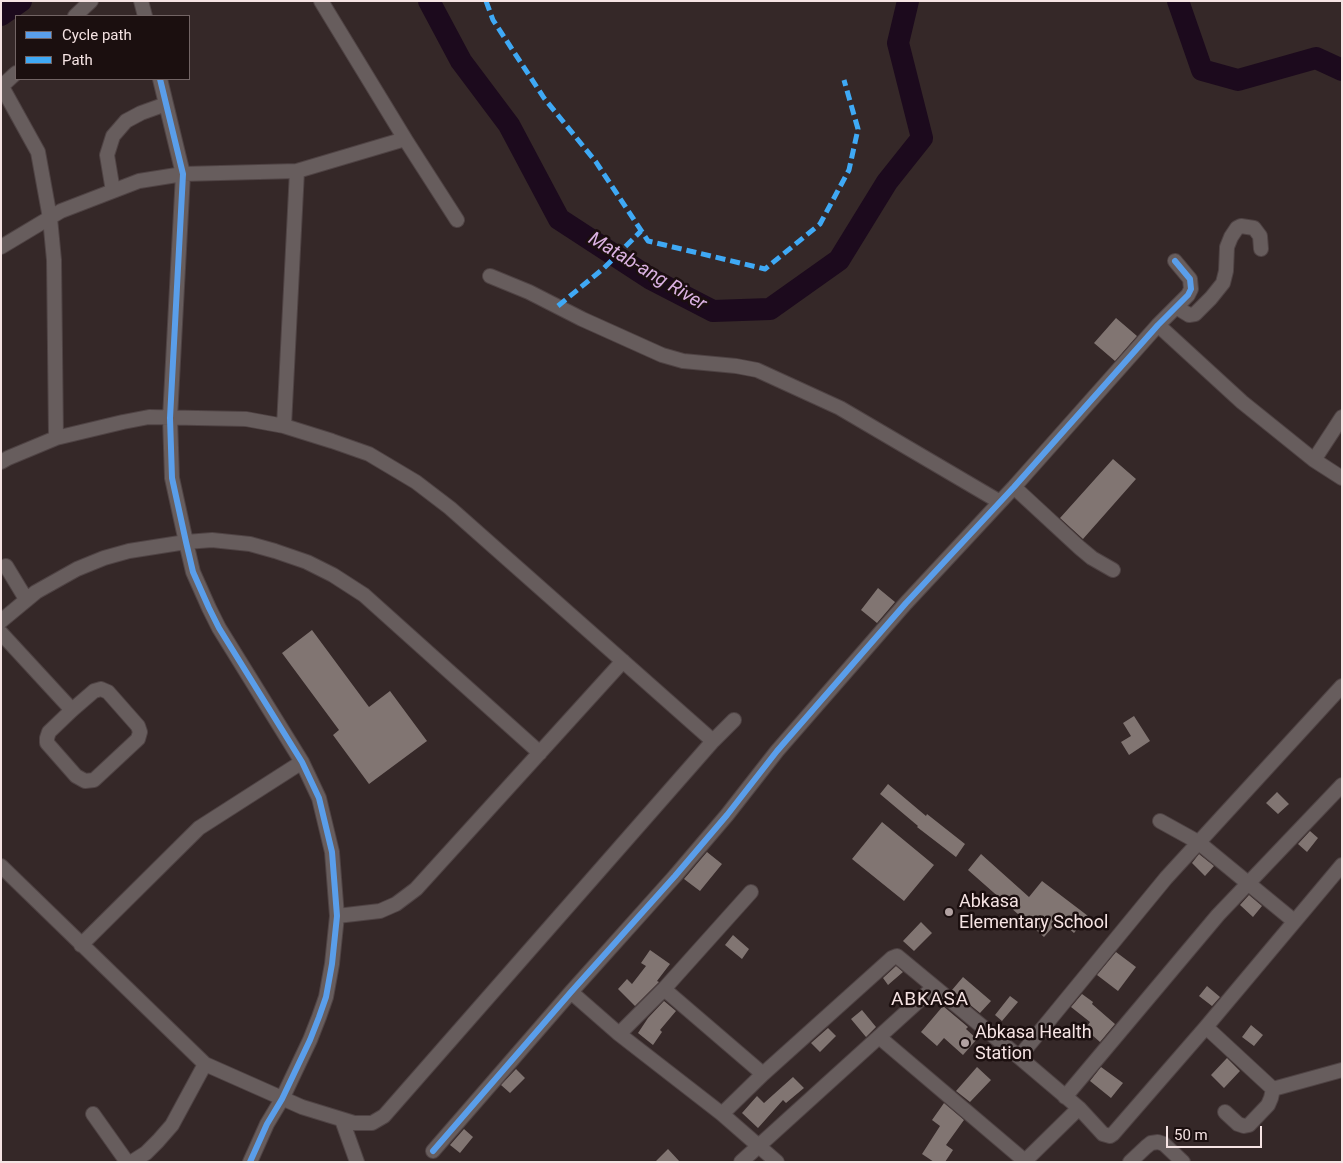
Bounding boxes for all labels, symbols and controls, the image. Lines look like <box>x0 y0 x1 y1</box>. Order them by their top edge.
legend <box>15 15 190 80</box>
text: Cycle path <box>62 26 132 44</box>
text: Path <box>62 51 93 69</box>
water label: Matab-ang River <box>584 228 710 316</box>
place label: Abkasa Elementary School <box>959 891 1108 934</box>
marker: Abkasa Elementary School <box>943 906 955 918</box>
district label: ABKASA <box>890 989 970 1011</box>
place label: Abkasa Health Station <box>975 1022 1092 1064</box>
marker: Abkasa Health Station <box>959 1037 971 1049</box>
scale bar <box>1168 1116 1264 1148</box>
text: 50 m <box>1174 1126 1208 1144</box>

